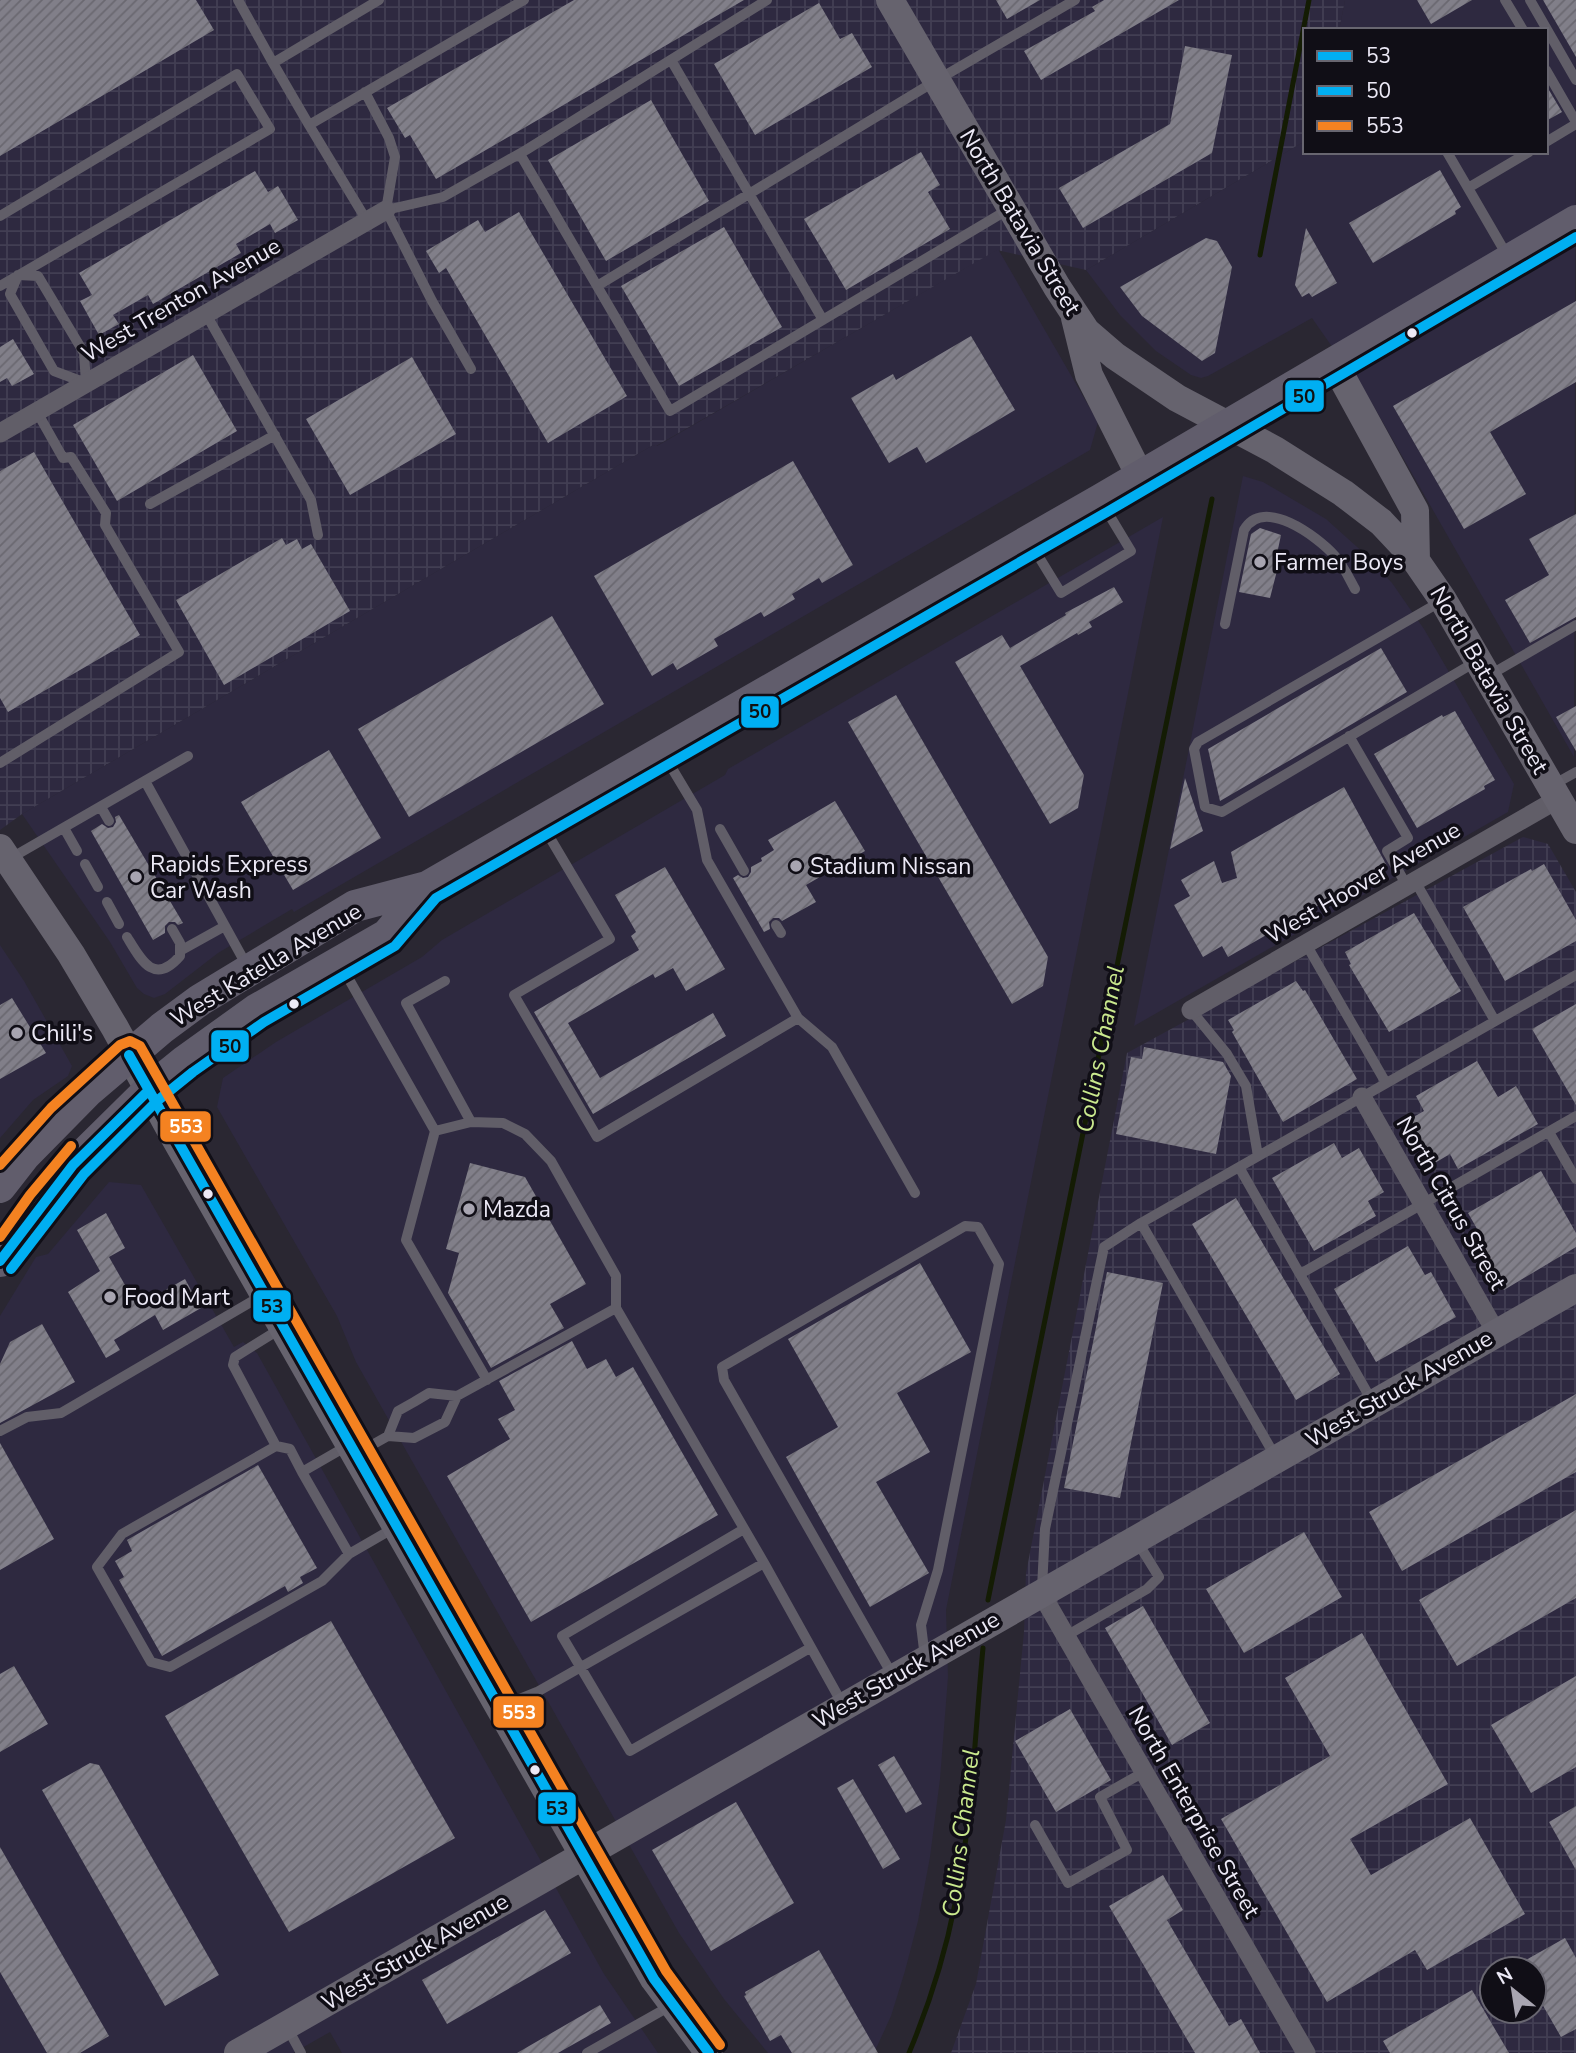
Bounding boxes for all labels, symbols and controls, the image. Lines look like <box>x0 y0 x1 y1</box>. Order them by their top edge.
legend <box>1303 28 1548 154</box>
text: 53 <box>1366 42 1391 70</box>
text: 50 <box>1366 77 1391 105</box>
text: 553 <box>1366 112 1404 140</box>
street label: North Batavia Street <box>952 123 1088 321</box>
street label: West Trenton Avenue <box>76 230 286 370</box>
unlabelled marker <box>1405 326 1419 340</box>
line badge: 50 <box>1284 379 1325 413</box>
text: 50 <box>1293 384 1315 410</box>
place label: Farmer Boys <box>1274 547 1403 578</box>
marker: Farmer Boys <box>1252 554 1268 570</box>
street label: North Batavia Street <box>1423 581 1556 780</box>
line badge: 50 <box>740 695 780 729</box>
text: 50 <box>749 699 771 725</box>
street label: West Hoover Avenue <box>1260 814 1466 952</box>
place label: Rapids Express Car Wash <box>150 849 308 906</box>
place label: Stadium Nissan <box>810 851 971 882</box>
marker: Stadium Nissan <box>788 858 804 874</box>
marker: Rapids Express Car Wash <box>128 869 144 885</box>
street label: West Katella Avenue <box>165 896 367 1034</box>
water label: Collins Channel <box>1068 963 1132 1135</box>
unlabelled marker <box>287 997 301 1011</box>
place label: Chili's <box>31 1018 93 1049</box>
marker: Chili's <box>9 1025 25 1041</box>
line badge: 50 <box>210 1029 250 1063</box>
text: 50 <box>219 1034 241 1060</box>
line badge: 553 <box>159 1110 212 1143</box>
street label: North Citrus Street <box>1389 1111 1514 1296</box>
text: 553 <box>169 1114 203 1140</box>
unlabelled marker <box>201 1187 215 1201</box>
place label: Mazda <box>483 1194 551 1225</box>
marker: Mazda <box>461 1201 477 1217</box>
place label: Food Mart <box>124 1282 231 1313</box>
marker: Food Mart <box>102 1289 118 1305</box>
line badge: 53 <box>252 1289 292 1323</box>
text: 53 <box>261 1294 283 1320</box>
street label: West Struck Avenue <box>1300 1323 1498 1455</box>
street label: West Struck Avenue <box>807 1604 1005 1736</box>
line badge: 553 <box>492 1695 545 1729</box>
text: 553 <box>502 1700 536 1726</box>
street label: North Enterprise Street <box>1121 1701 1268 1924</box>
water label: Collins Channel <box>935 1747 987 1919</box>
unlabelled marker <box>528 1763 542 1777</box>
line badge: 53 <box>537 1791 577 1825</box>
text: 53 <box>546 1796 568 1822</box>
street label: West Struck Avenue <box>316 1886 514 2018</box>
north arrow <box>1478 1955 1548 2025</box>
text: N <box>1492 1961 1518 1991</box>

